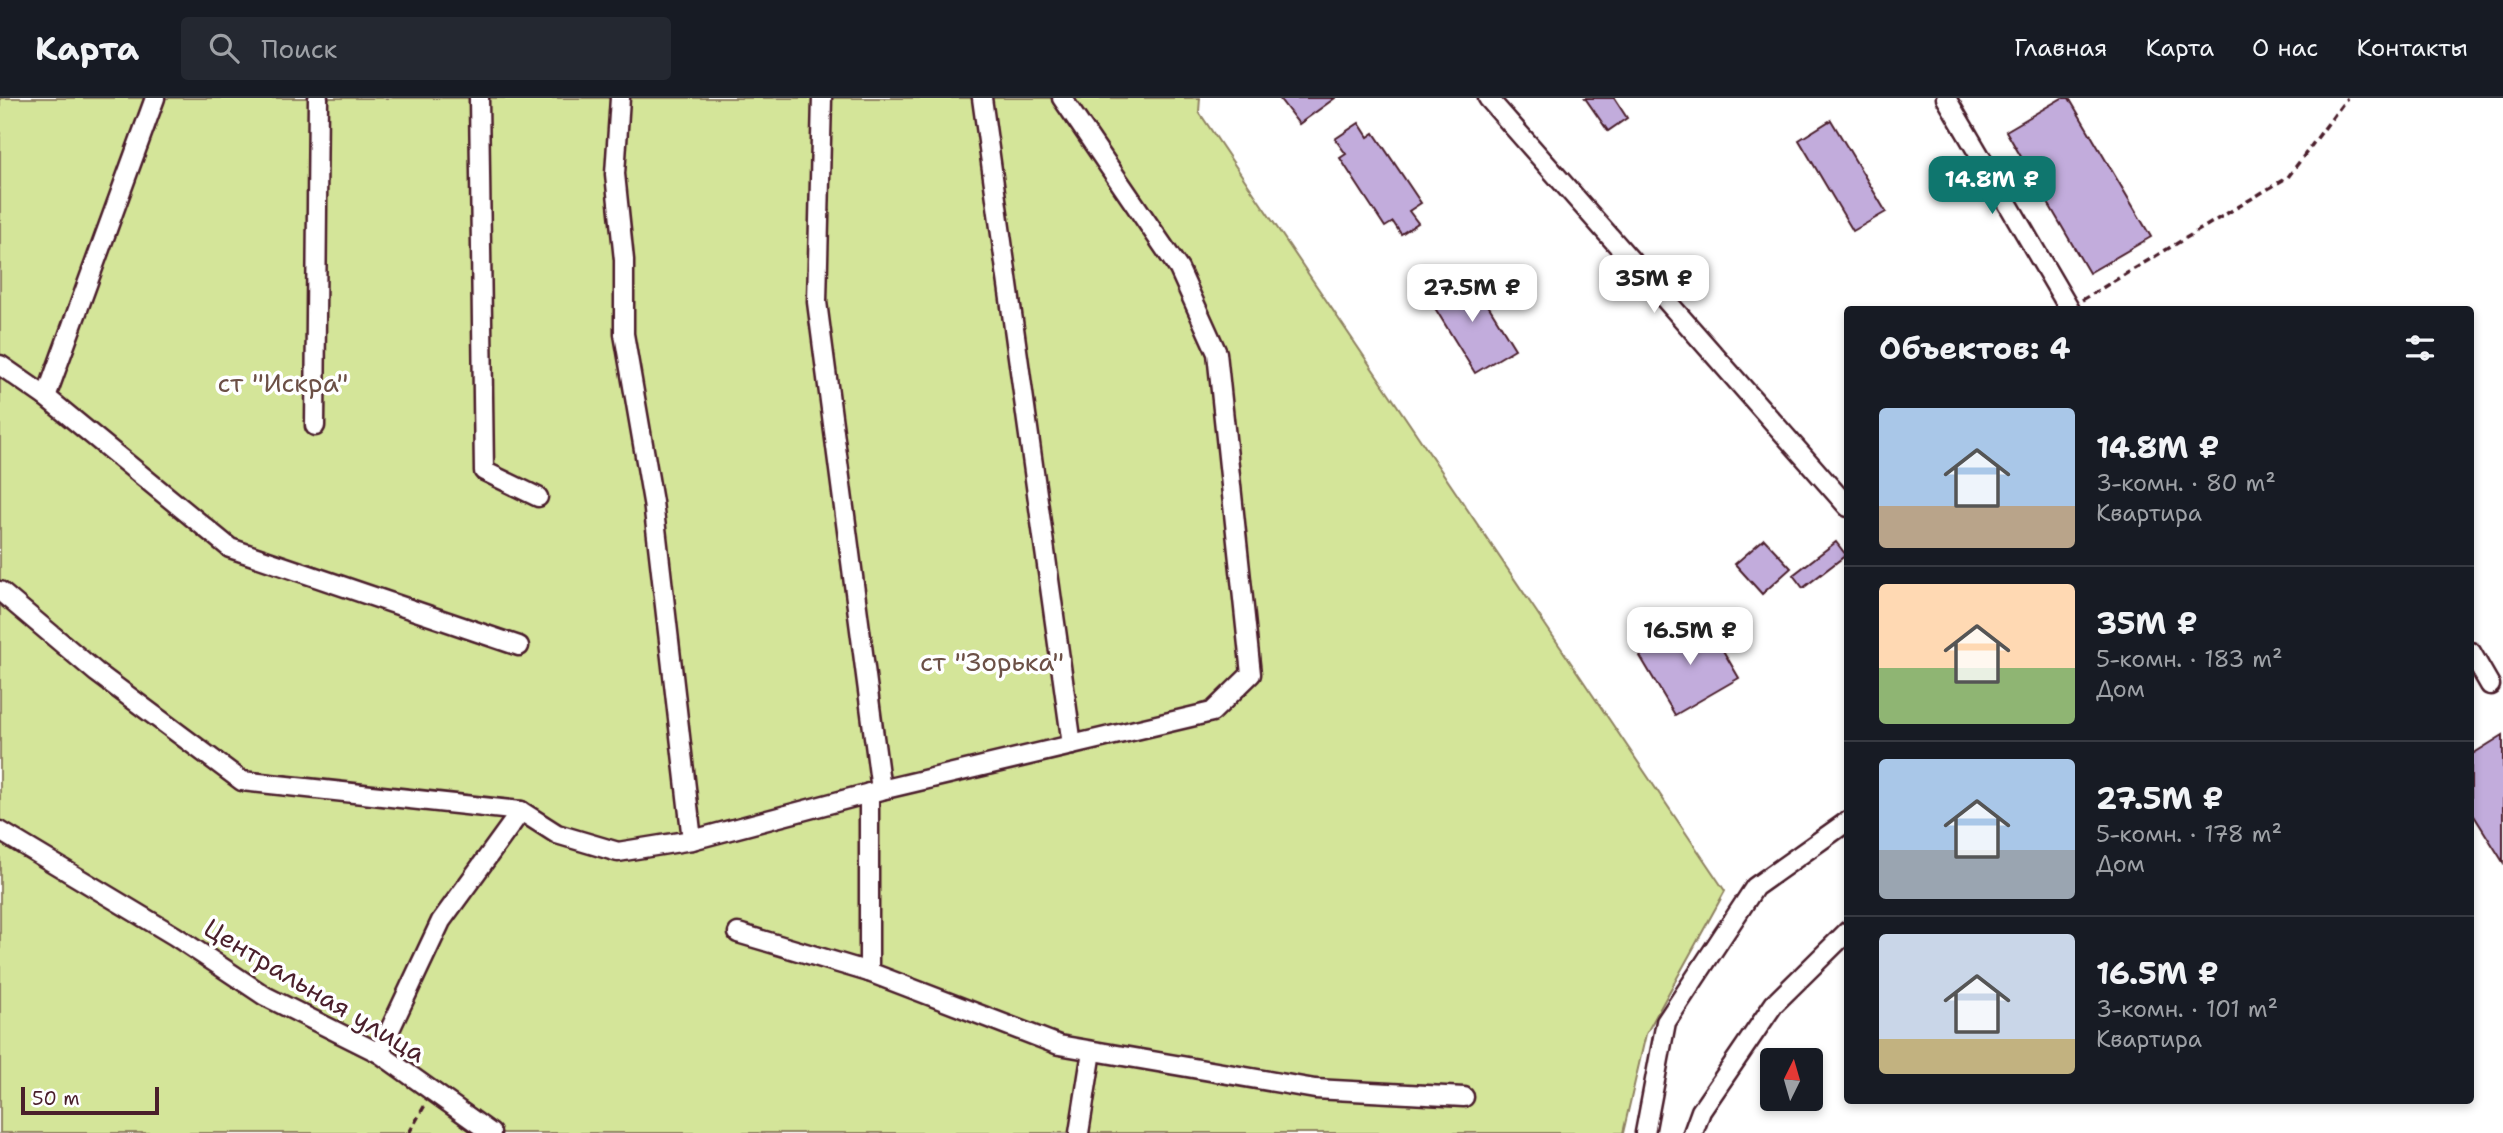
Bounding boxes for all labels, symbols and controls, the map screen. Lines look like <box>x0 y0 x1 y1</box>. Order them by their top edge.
search box <box>181 17 671 80</box>
text: Карта <box>35 26 139 71</box>
icon: search <box>205 29 243 67</box>
text: Поиск <box>261 31 337 66</box>
text: Главная <box>2014 32 2107 64</box>
text: Карта <box>2145 32 2214 64</box>
text: О нас <box>2252 32 2318 64</box>
text: Контакты <box>2356 32 2468 64</box>
pin: 14.8M ₽ <box>1927 156 2057 216</box>
text: 14.8M ₽ <box>1945 164 2039 194</box>
pin: 35M ₽ <box>1605 256 1703 315</box>
text: 35M ₽ <box>1615 263 1693 293</box>
pin: 27.5M ₽ <box>1407 264 1537 324</box>
text: 27.5M ₽ <box>1423 272 1521 302</box>
text: Объектов: 4 <box>1879 328 2071 369</box>
icon: filters <box>2401 329 2439 367</box>
park label: ст "Искра" <box>218 365 348 400</box>
text: 14.8M ₽ <box>2096 427 2220 468</box>
icon: home <box>1935 436 2019 520</box>
text: 3-комн. · 80 m² <box>2096 468 2276 498</box>
text: Квартира <box>2096 498 2202 528</box>
text: 35M ₽ <box>2096 603 2198 644</box>
pin: 16.5M ₽ <box>1625 608 1755 667</box>
icon: home <box>1935 612 2019 696</box>
text: 16.5M ₽ <box>1643 615 1737 645</box>
park label: ст "Зорька" <box>920 644 1064 679</box>
text: 5-комн. · 183 m² <box>2096 644 2283 674</box>
text: Дом <box>2096 674 2145 704</box>
text: 27.5M ₽ <box>2096 778 2224 819</box>
icon: home <box>1935 787 2019 871</box>
text: 5-комн. · 178 m² <box>2096 819 2282 849</box>
text: Дом <box>2096 849 2145 879</box>
street label: Центральная улица <box>198 910 432 1070</box>
text: 16.5M ₽ <box>2096 953 2219 994</box>
icon: home <box>1935 962 2019 1046</box>
text: 3-комн. · 101 m² <box>2096 994 2278 1024</box>
text: Квартира <box>2096 1024 2202 1054</box>
north arrow <box>1760 1048 1824 1111</box>
map controls <box>1760 1048 1823 1111</box>
scale bar <box>21 1084 159 1116</box>
text: 50 m <box>32 1086 80 1111</box>

